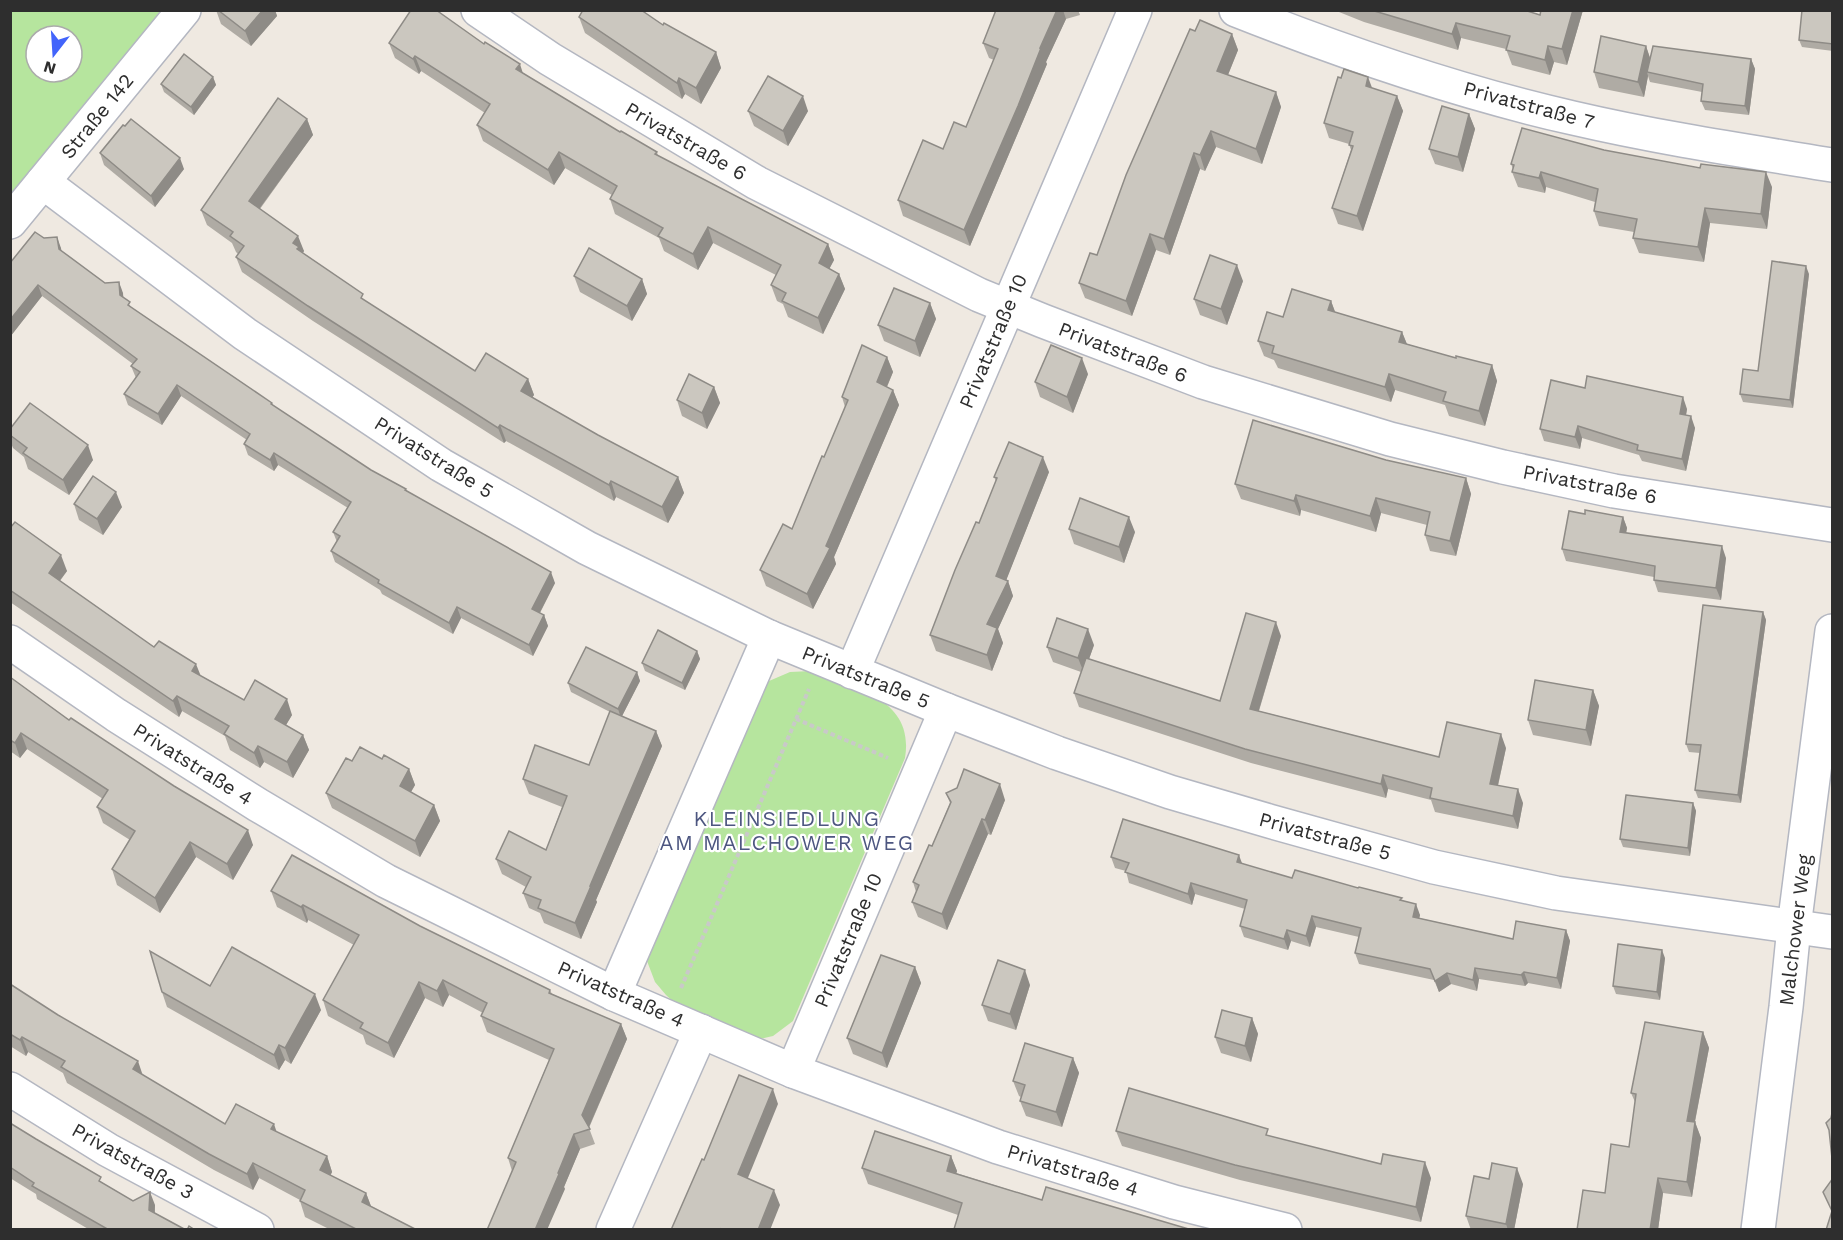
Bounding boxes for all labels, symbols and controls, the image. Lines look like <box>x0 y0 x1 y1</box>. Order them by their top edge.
north arrow <box>24 24 84 84</box>
text: N <box>41 57 58 79</box>
street label: Straße 142 <box>55 69 139 163</box>
street label: Privatstraße 7 <box>1461 76 1597 134</box>
street label: Privatstraße 6 <box>621 97 751 185</box>
street label: Privatstraße 10 <box>954 270 1032 412</box>
street label: Privatstraße 6 <box>1055 316 1191 388</box>
street label: Privatstraße 5 <box>370 411 498 503</box>
street label: Privatstraße 6 <box>1521 459 1659 509</box>
street label: Privatstraße 5 <box>799 640 933 714</box>
street label: Privatstraße 4 <box>129 718 257 810</box>
district label: KLEINSIEDLUNG AM MALCHOWER WEG <box>660 806 914 855</box>
street label: Privatstraße 5 <box>1256 807 1394 865</box>
street label: Malchower Weg <box>1774 853 1816 1007</box>
street label: Privatstraße 10 <box>809 869 887 1011</box>
street label: Privatstraße 4 <box>554 955 688 1033</box>
street label: Privatstraße 3 <box>68 1118 198 1204</box>
street label: Privatstraße 4 <box>1004 1139 1142 1201</box>

